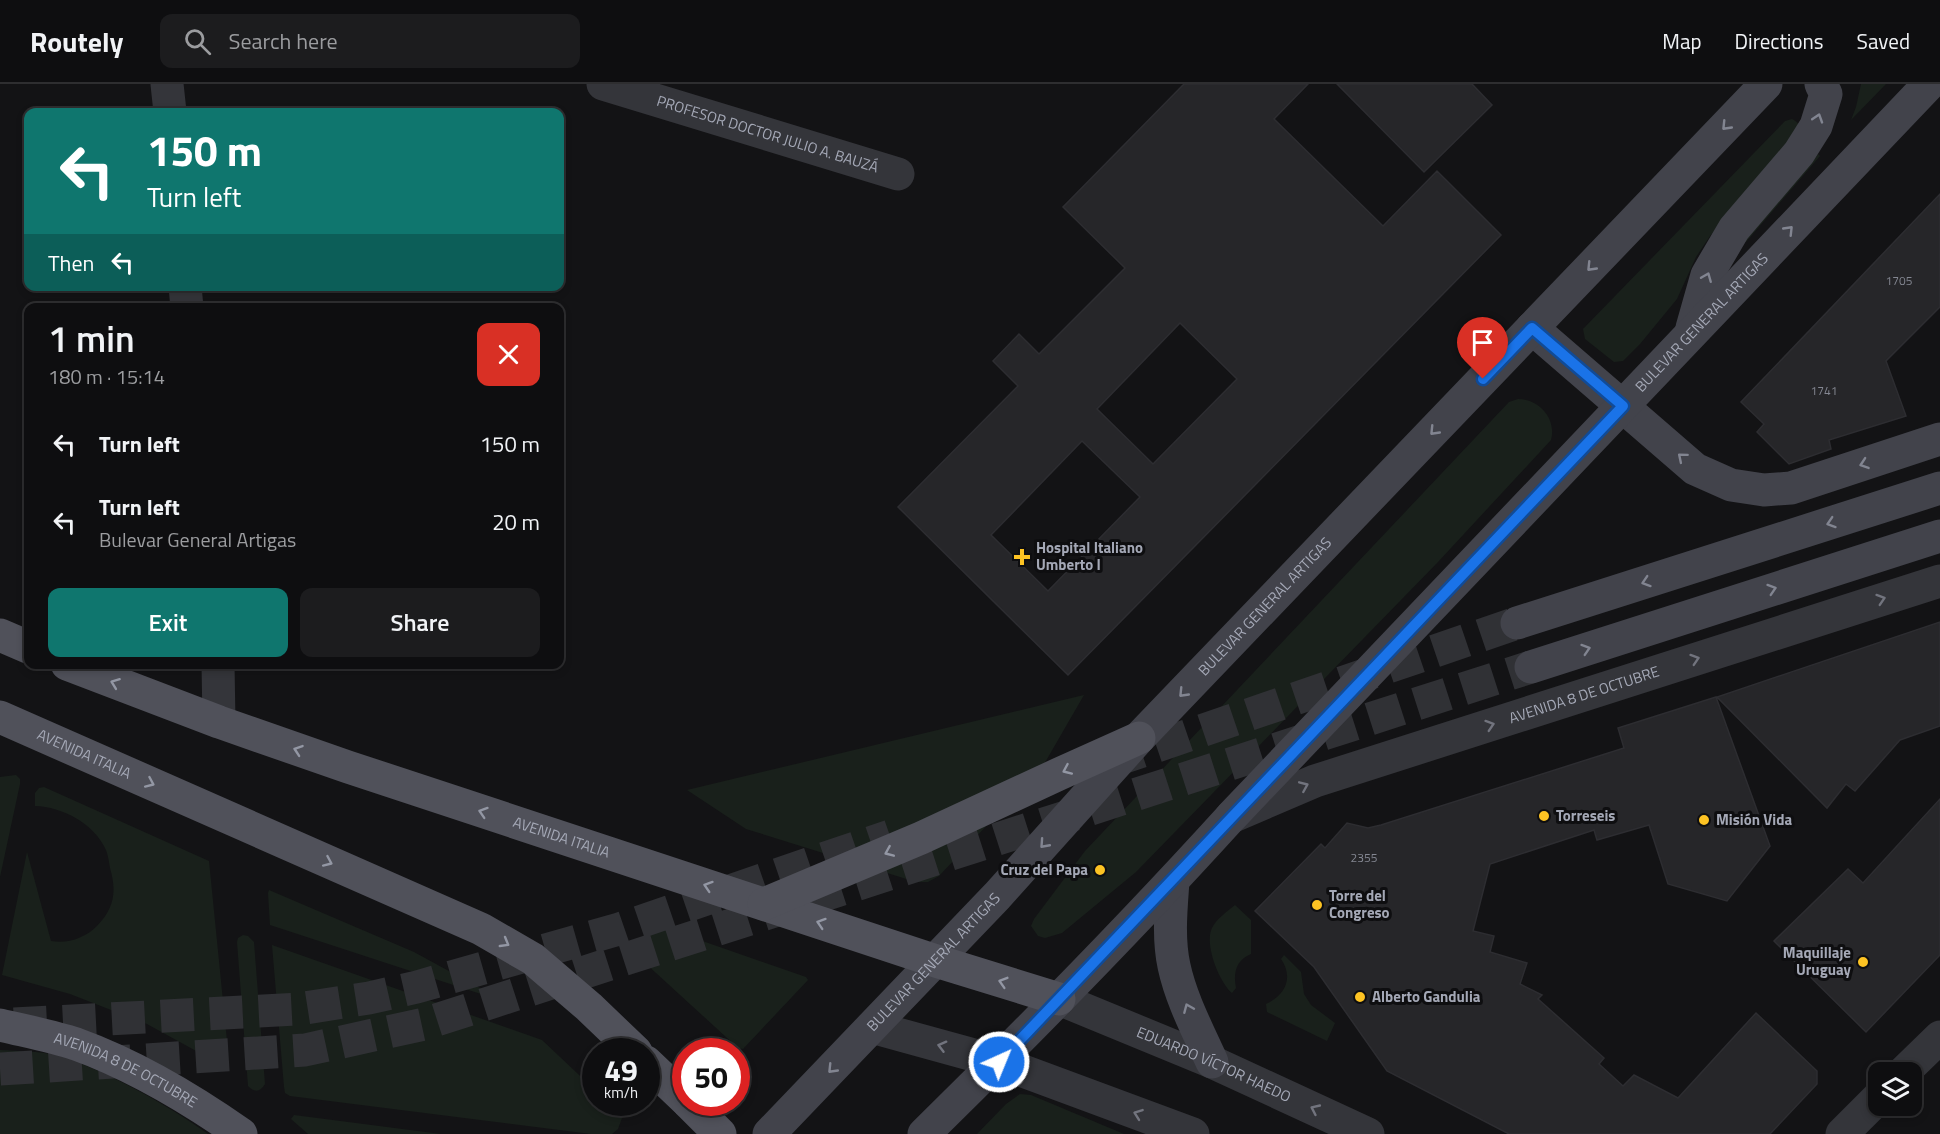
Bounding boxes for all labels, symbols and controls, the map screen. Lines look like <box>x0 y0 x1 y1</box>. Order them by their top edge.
search box <box>160 14 580 68</box>
text: Routely <box>30 20 124 63</box>
text: Search here <box>229 24 338 58</box>
icon: search <box>181 25 214 58</box>
text: Map <box>1662 25 1702 57</box>
text: Directions <box>1735 25 1824 57</box>
text: Saved <box>1857 25 1910 57</box>
street label: PROFESOR DOCTOR JULIO A. BAUZÁ <box>654 89 881 178</box>
one-way arrow <box>1811 113 1823 124</box>
text: 150 m <box>147 118 262 182</box>
one-way arrow <box>1722 120 1733 130</box>
icon: left <box>48 132 126 210</box>
text: Turn left <box>147 176 241 217</box>
one-way arrow <box>1782 226 1793 236</box>
text: Then <box>48 246 94 280</box>
icon: left <box>106 246 139 279</box>
street label: BULEVAR GENERAL ARTIGAS <box>1629 247 1773 397</box>
one-way arrow <box>1587 261 1598 271</box>
house number: 1705 <box>1886 271 1913 290</box>
one-way arrow <box>1700 272 1712 283</box>
text: 1 min <box>48 311 135 366</box>
pin <box>1457 317 1508 379</box>
button: close <box>477 323 540 386</box>
icon: arrive <box>1466 326 1499 359</box>
text: 180 m · 15:14 <box>48 361 165 392</box>
house number: 1741 <box>1811 381 1837 400</box>
one-way arrow <box>1430 423 1441 434</box>
text: Turn left <box>99 427 180 461</box>
text: 150 m <box>480 427 540 461</box>
icon: left <box>48 428 81 461</box>
one-way arrow <box>1678 453 1688 464</box>
one-way arrow <box>1859 456 1870 469</box>
text: Turn left <box>99 490 180 524</box>
text: 20 m <box>492 505 540 539</box>
icon: left <box>48 506 81 539</box>
one-way arrow <box>1826 515 1837 528</box>
text: Bulevar General Artigas <box>99 524 296 555</box>
street label: BULEVAR GENERAL ARTIGAS <box>1192 532 1337 681</box>
place label: Hospital Italiano Umberto I <box>1036 536 1143 576</box>
marker: Hospital Italiano Umberto I <box>1013 548 1031 566</box>
one-way arrow <box>1641 575 1652 587</box>
one-way arrow <box>1766 584 1777 597</box>
button: Exit <box>48 588 288 657</box>
button: Share <box>300 588 540 657</box>
one-way arrow <box>1875 594 1886 607</box>
one-way arrow <box>1580 644 1591 656</box>
one-way arrow <box>1689 654 1700 666</box>
street label: AVENIDA 8 DE OCTUBRE <box>1506 660 1662 729</box>
one-way arrow <box>110 678 121 691</box>
one-way arrow <box>1179 686 1190 697</box>
one-way arrow <box>1484 720 1495 732</box>
street label: AVENIDA ITALIA <box>34 723 135 785</box>
one-way arrow <box>293 745 304 758</box>
one-way arrow <box>1062 763 1073 775</box>
one-way arrow <box>143 776 154 788</box>
one-way arrow <box>1298 781 1309 793</box>
place label: Torreseis <box>1556 804 1615 827</box>
one-way arrow <box>478 807 489 819</box>
place label: Misión Vida <box>1716 808 1792 831</box>
marker: Torreseis <box>1537 809 1551 823</box>
street label: AVENIDA ITALIA <box>510 810 613 864</box>
marker: Misión Vida <box>1697 813 1711 827</box>
one-way arrow <box>1040 837 1051 848</box>
one-way arrow <box>885 845 896 857</box>
house number: 2355 <box>1351 848 1378 867</box>
one-way arrow <box>322 855 333 867</box>
place label: Cruz del Papa <box>1000 858 1088 881</box>
marker: Cruz del Papa <box>1093 863 1107 877</box>
one-way arrow <box>703 881 714 893</box>
place label: Torre del Congreso <box>1329 884 1390 924</box>
street label: BULEVAR GENERAL ARTIGAS <box>861 887 1005 1036</box>
marker: Torre del Congreso <box>1310 898 1324 912</box>
one-way arrow <box>816 917 827 930</box>
one-way arrow <box>499 935 509 947</box>
place label: Maquillaje Uruguay <box>1783 941 1851 981</box>
marker: Maquillaje Uruguay <box>1856 955 1870 969</box>
one-way arrow <box>998 977 1009 989</box>
place label: Alberto Gandulia <box>1372 985 1481 1008</box>
marker: Alberto Gandulia <box>1353 990 1367 1004</box>
one-way arrow <box>1183 1004 1195 1015</box>
street label: EDUARDO VÍCTOR HAEDO <box>1133 1020 1295 1108</box>
street label: AVENIDA 8 DE OCTUBRE <box>51 1026 202 1113</box>
position arrow <box>967 1030 1031 1094</box>
speed limit sign: 50 <box>672 1038 750 1116</box>
one-way arrow <box>937 1041 947 1054</box>
text: 49 <box>604 1047 638 1093</box>
one-way arrow <box>828 1062 839 1073</box>
map controls <box>1868 1062 1922 1116</box>
button: layers <box>1868 1062 1922 1116</box>
text: km/h <box>604 1081 638 1104</box>
one-way arrow <box>1310 1105 1321 1117</box>
one-way arrow <box>1133 1108 1144 1121</box>

